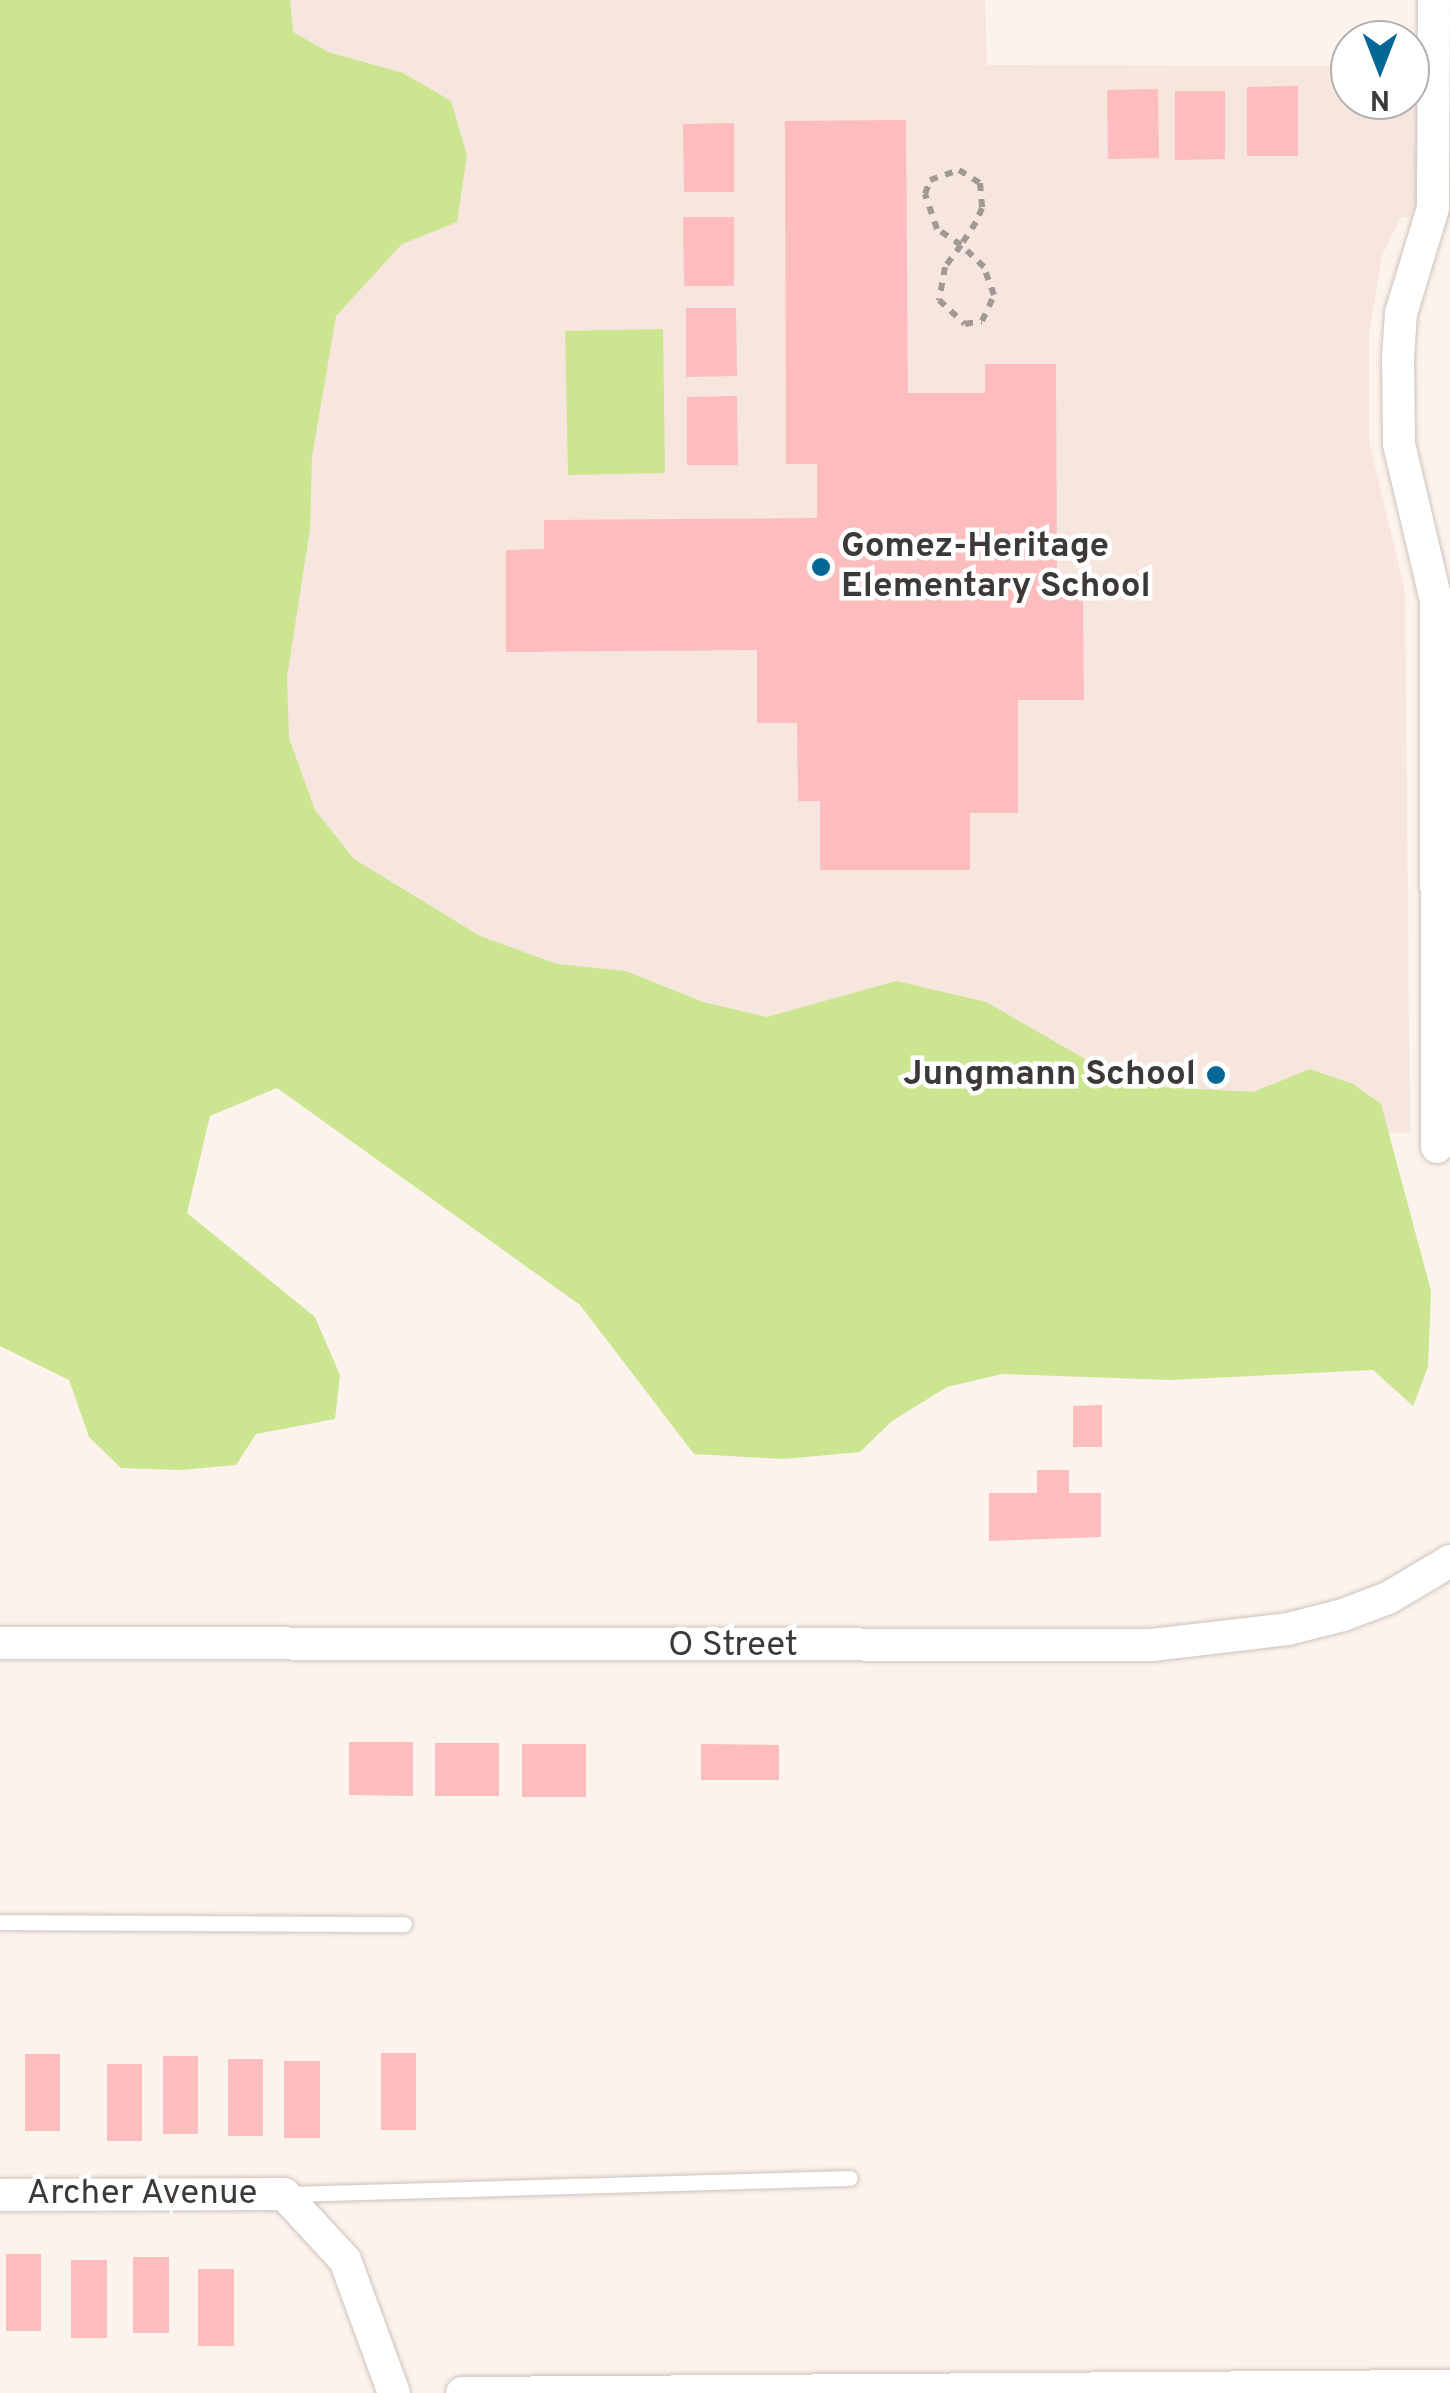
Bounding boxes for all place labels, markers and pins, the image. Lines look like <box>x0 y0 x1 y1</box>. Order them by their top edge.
place label: Gomez-Heritage Elementary School <box>841 526 1151 608</box>
marker: Gomez-Heritage Elementary School <box>810 556 832 578</box>
place label: Jungmann School <box>903 1054 1196 1096</box>
marker: Jungmann School <box>1205 1064 1227 1086</box>

